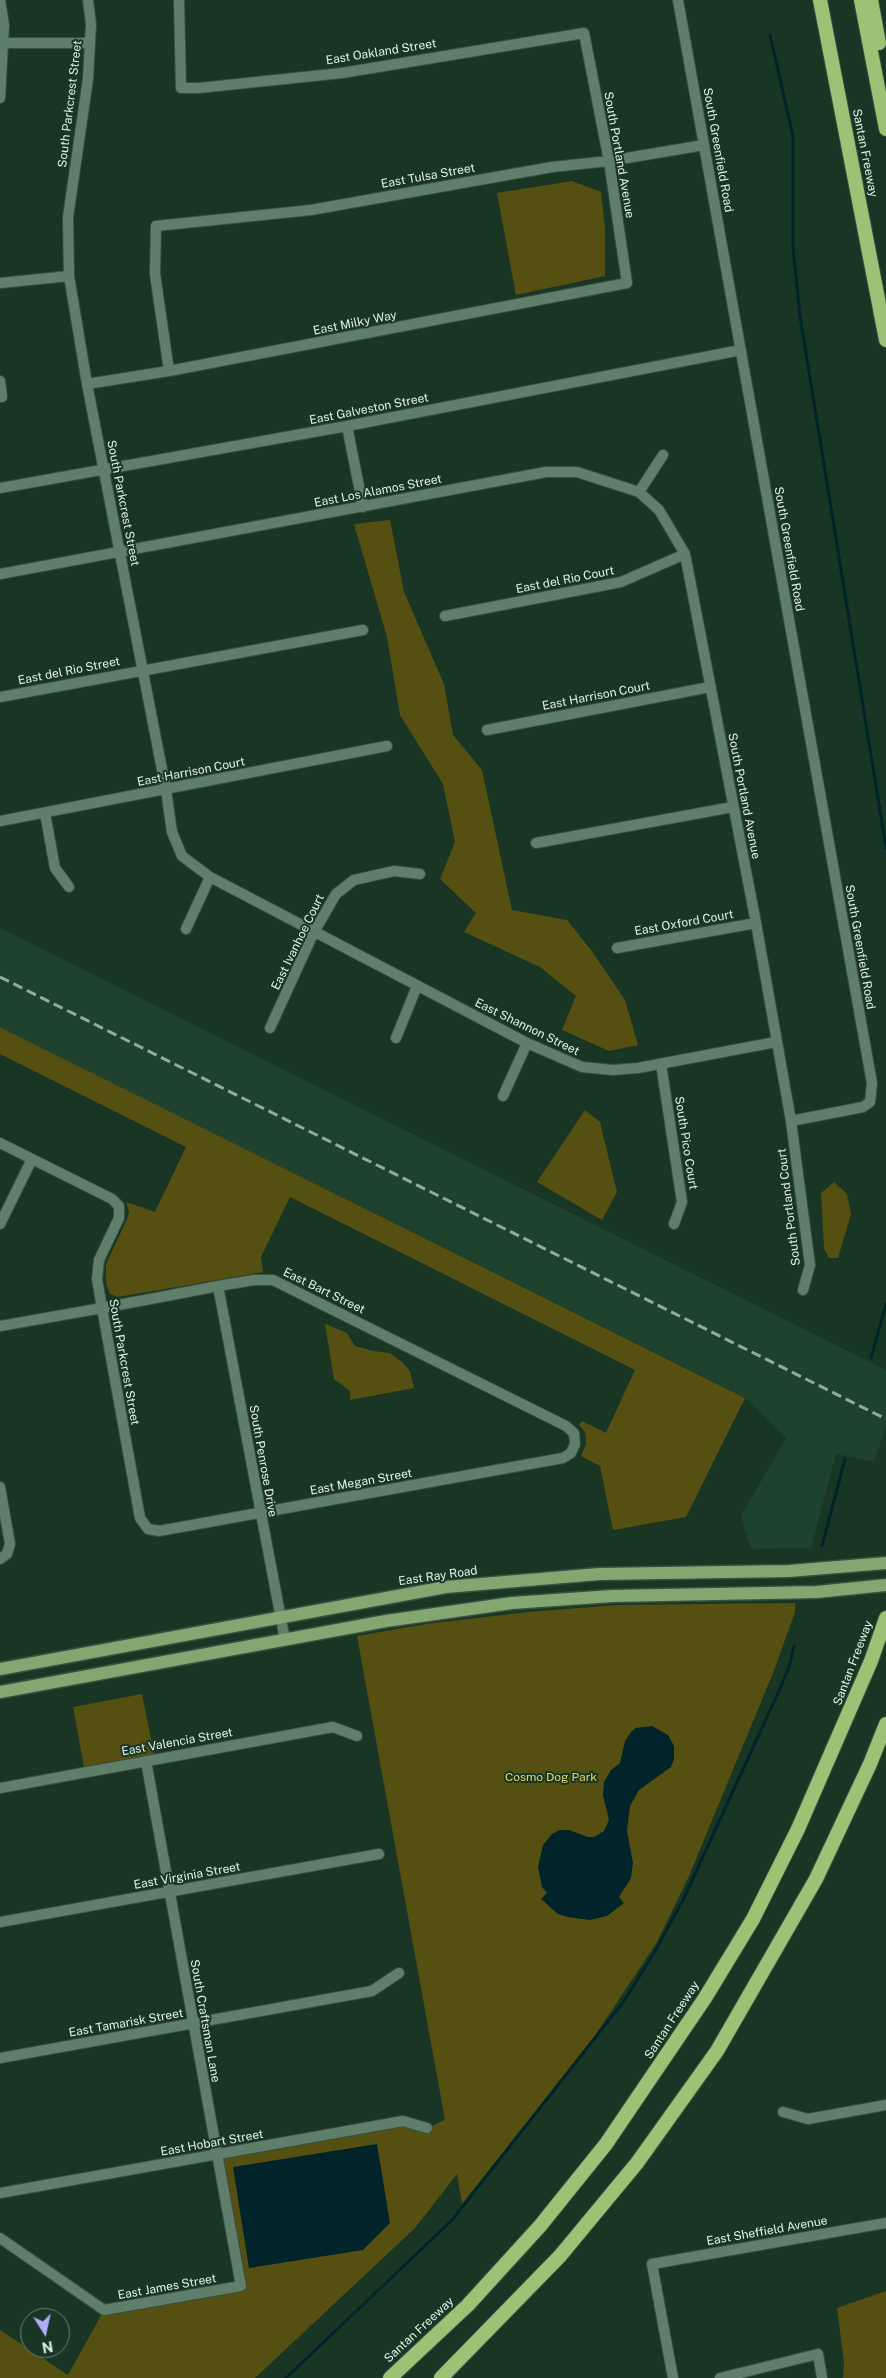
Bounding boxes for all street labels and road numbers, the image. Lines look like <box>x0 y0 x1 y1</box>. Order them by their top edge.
street label: East Oakland Street <box>325 36 437 68</box>
street label: South Parkcrest Street <box>55 40 85 168</box>
street label: South Greenfield Road <box>700 87 736 213</box>
street label: South Portland Avenue <box>601 91 637 219</box>
street label: Santan Freeway <box>849 108 881 198</box>
street label: East Tulsa Street <box>380 161 476 191</box>
street label: East Milky Way <box>312 308 398 338</box>
street label: East Galveston Street <box>308 390 430 428</box>
street label: South Parkcrest Street <box>104 439 142 567</box>
street label: East Los Alamos Street <box>313 472 443 510</box>
street label: South Greenfield Road <box>771 486 807 612</box>
street label: East del Rio Court <box>515 563 615 597</box>
street label: East del Rio Street <box>17 654 121 688</box>
street label: East Harrison Court <box>541 678 651 714</box>
street label: South Portland Avenue <box>725 732 763 860</box>
street label: East Harrison Court <box>136 754 246 790</box>
street label: South Greenfield Road <box>842 884 878 1010</box>
street label: East Ivanhoe Court <box>269 892 327 992</box>
street label: East Oxford Court <box>633 907 735 939</box>
street label: East Shannon Street <box>472 995 582 1059</box>
street label: South Pico Court <box>672 1095 700 1191</box>
street label: South Portland Court <box>775 1147 803 1267</box>
street label: East Bart Street <box>281 1265 367 1317</box>
street label: South Parkcrest Street <box>106 1298 142 1426</box>
street label: South Penrose Drive <box>246 1404 280 1518</box>
street label: East Megan Street <box>309 1466 413 1498</box>
street label: East Ray Road <box>398 1563 478 1589</box>
street label: Santan Freeway <box>830 1619 876 1707</box>
street label: East Valencia Street <box>120 1725 234 1759</box>
street label: East Virginia Street <box>133 1860 241 1892</box>
street label: South Craftsman Lane <box>187 1958 223 2084</box>
street label: Santan Freeway <box>642 1978 702 2062</box>
street label: East Tamarisk Street <box>68 2006 184 2040</box>
street label: East Hobart Street <box>159 2127 265 2159</box>
street label: East Sheffield Avenue <box>705 2213 829 2249</box>
street label: East James Street <box>117 2271 217 2303</box>
street label: Santan Freeway <box>381 2294 457 2366</box>

